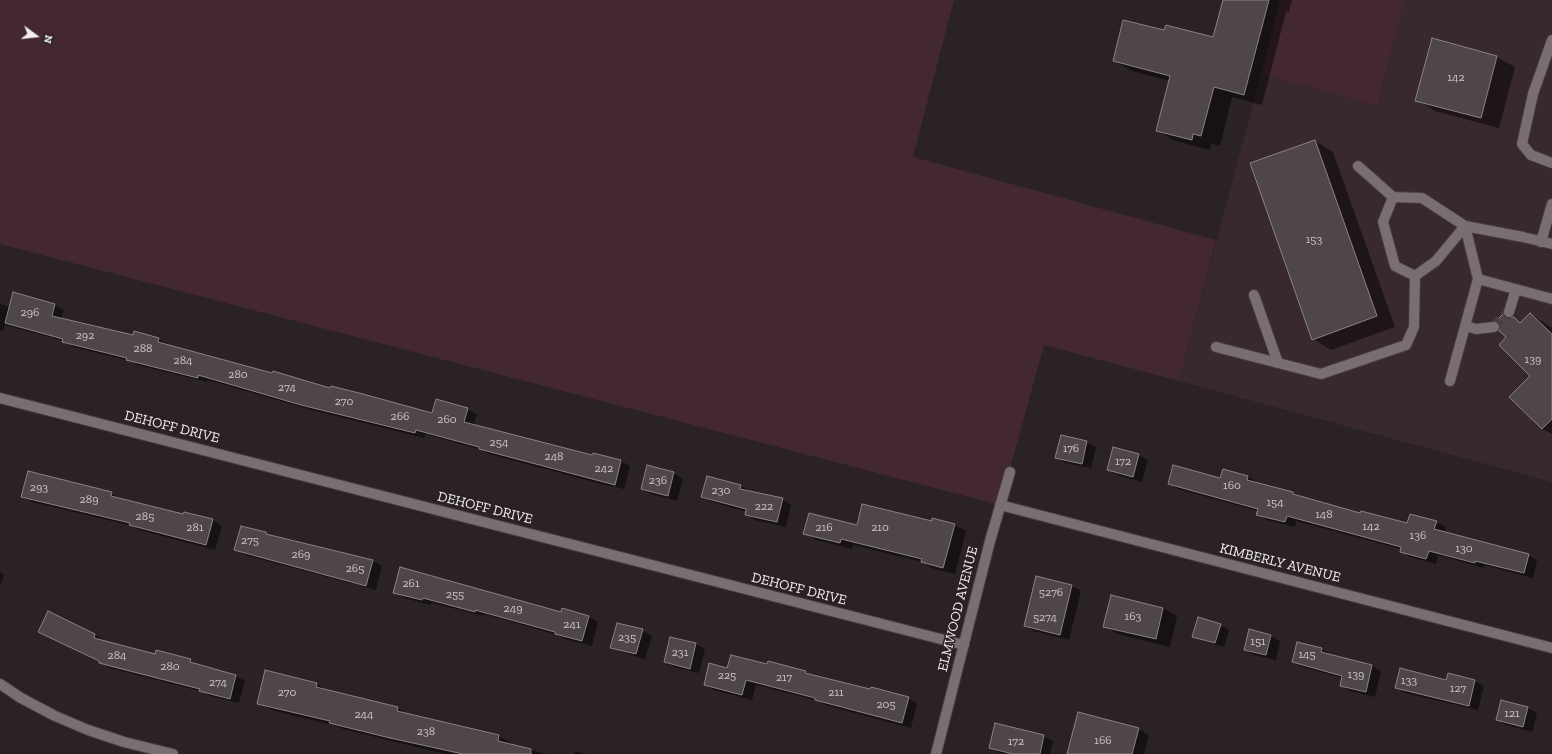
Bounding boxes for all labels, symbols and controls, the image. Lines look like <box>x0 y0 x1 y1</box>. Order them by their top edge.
north arrow <box>16 16 56 56</box>
text: N <box>41 34 55 45</box>
house number: 142 <box>1447 71 1465 85</box>
house number: 153 <box>1306 233 1322 247</box>
house number: 296 <box>21 306 39 320</box>
house number: 292 <box>76 329 94 343</box>
house number: 288 <box>133 342 153 356</box>
house number: 139 <box>1525 353 1541 367</box>
house number: 284 <box>173 354 193 368</box>
house number: 280 <box>228 368 248 382</box>
house number: 274 <box>278 381 296 395</box>
house number: 270 <box>335 395 353 409</box>
street label: DEHOFF DRIVE <box>123 407 221 447</box>
house number: 266 <box>391 410 409 424</box>
house number: 260 <box>437 413 457 427</box>
house number: 254 <box>490 436 508 450</box>
house number: 176 <box>1063 442 1079 456</box>
house number: 248 <box>544 450 564 464</box>
house number: 172 <box>1115 455 1131 469</box>
house number: 242 <box>595 462 613 476</box>
house number: 236 <box>649 474 667 488</box>
house number: 160 <box>1223 479 1241 493</box>
house number: 293 <box>30 481 48 495</box>
house number: 230 <box>712 484 730 498</box>
street label: DEHOFF DRIVE <box>436 488 534 528</box>
house number: 289 <box>79 493 99 507</box>
house number: 154 <box>1266 496 1284 510</box>
house number: 222 <box>755 500 773 514</box>
house number: 148 <box>1315 508 1333 522</box>
house number: 285 <box>136 510 154 524</box>
house number: 142 <box>1362 520 1380 534</box>
house number: 281 <box>186 521 204 535</box>
house number: 216 <box>815 521 833 535</box>
house number: 210 <box>871 521 889 535</box>
house number: 136 <box>1410 529 1426 543</box>
house number: 275 <box>241 534 259 548</box>
street label: KIMBERLY AVENUE <box>1218 540 1342 586</box>
house number: 130 <box>1455 542 1473 556</box>
street label: ELMWOOD AVENUE <box>934 545 982 673</box>
house number: 269 <box>292 548 310 562</box>
house number: 265 <box>346 562 364 576</box>
street label: DEHOFF DRIVE <box>750 569 848 609</box>
house number: 261 <box>402 577 420 591</box>
house number: 5276 <box>1039 586 1063 600</box>
house number: 255 <box>446 588 464 602</box>
house number: 249 <box>503 602 523 616</box>
house number: 163 <box>1125 610 1141 624</box>
house number: 5274 <box>1033 611 1057 625</box>
house number: 241 <box>563 618 581 632</box>
house number: 235 <box>618 631 636 645</box>
house number: 151 <box>1250 635 1266 649</box>
house number: 231 <box>672 646 688 660</box>
house number: 145 <box>1298 648 1316 662</box>
house number: 284 <box>107 649 127 663</box>
house number: 280 <box>160 660 180 674</box>
house number: 139 <box>1348 668 1364 682</box>
house number: 225 <box>718 669 736 683</box>
house number: 217 <box>776 671 792 685</box>
house number: 133 <box>1401 674 1417 688</box>
house number: 274 <box>209 676 227 690</box>
house number: 127 <box>1450 682 1466 696</box>
house number: 270 <box>278 686 296 700</box>
house number: 211 <box>828 686 844 700</box>
house number: 205 <box>876 698 896 712</box>
house number: 121 <box>1504 707 1520 721</box>
house number: 244 <box>354 708 374 722</box>
house number: 238 <box>417 725 435 739</box>
house number: 166 <box>1094 734 1112 748</box>
house number: 172 <box>1008 735 1024 749</box>

